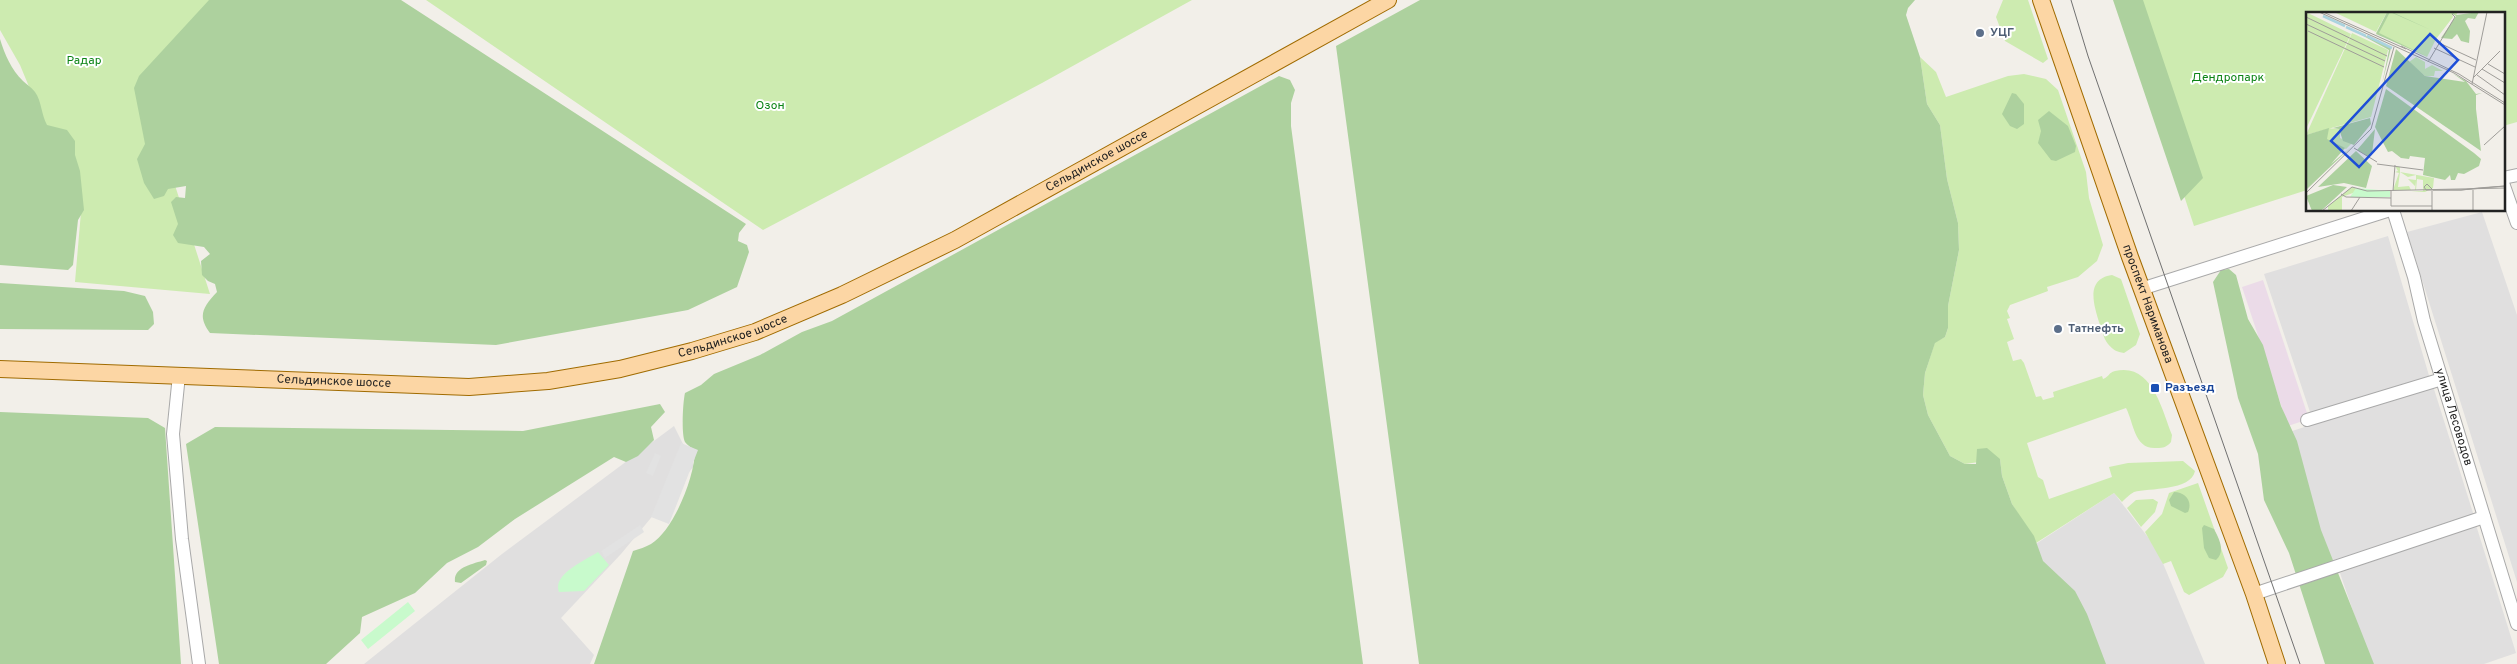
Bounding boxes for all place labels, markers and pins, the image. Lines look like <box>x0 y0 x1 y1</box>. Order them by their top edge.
place label: УЦГ <box>1990 25 2014 41</box>
marker: УЦГ <box>1974 27 1986 39</box>
place label: Татнефть <box>2068 321 2124 337</box>
marker: Татнефть <box>2052 323 2064 335</box>
place label: Разъезд <box>2165 380 2215 396</box>
marker: Разъезд <box>2149 382 2161 394</box>

